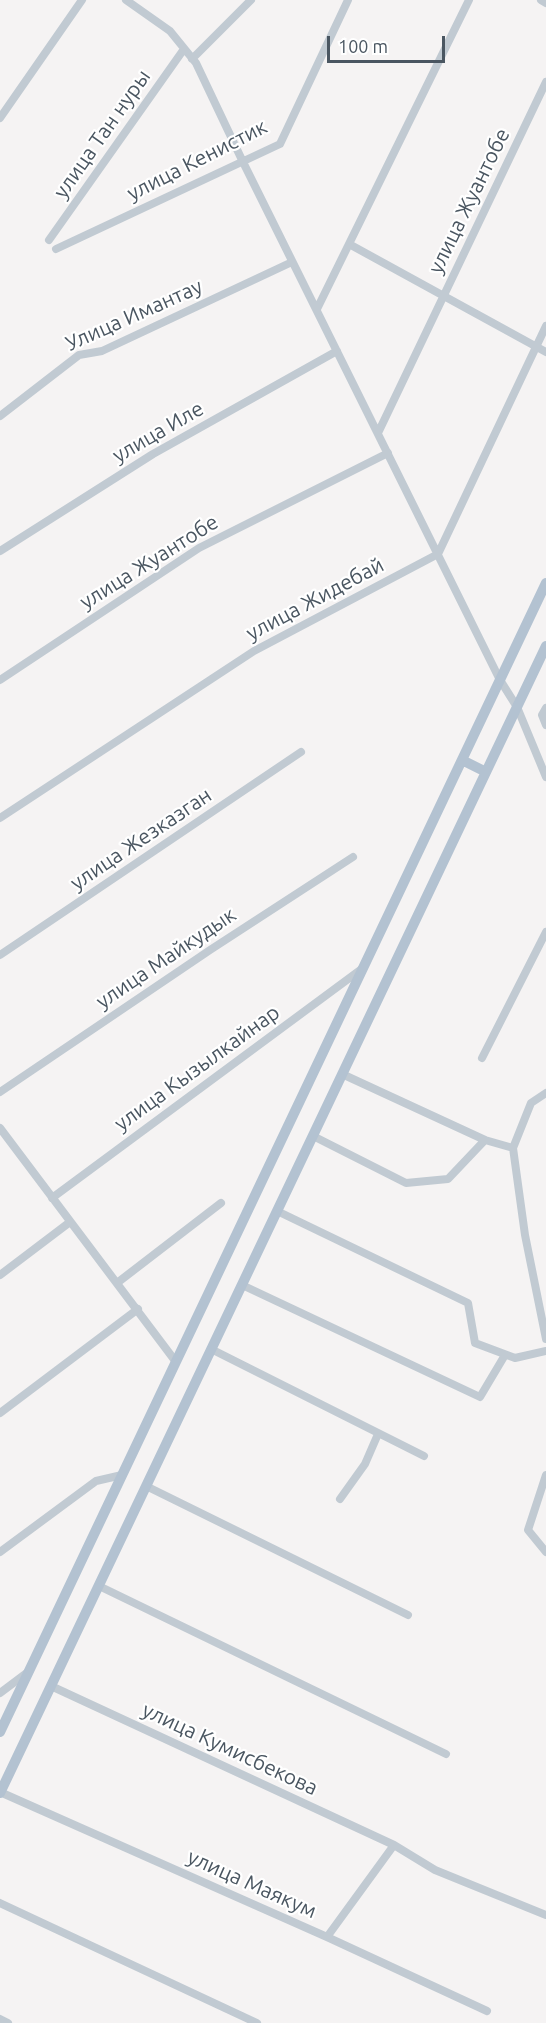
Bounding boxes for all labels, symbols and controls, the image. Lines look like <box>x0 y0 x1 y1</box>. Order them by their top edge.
scale bar <box>330 24 448 62</box>
text: 100 m <box>338 36 388 56</box>
street label: улица Тан нуры <box>48 65 156 203</box>
street label: улица Кенистик <box>123 114 271 206</box>
street label: улица Жуантобе <box>423 124 515 278</box>
street label: Улица Имантау <box>62 274 206 356</box>
street label: улица Иле <box>108 396 208 468</box>
street label: улица Жуантобе <box>75 509 223 615</box>
street label: улица Жидебай <box>242 552 388 646</box>
street label: улица Жезказган <box>66 782 216 896</box>
street label: улица Майкудык <box>91 902 241 1014</box>
street label: улица Кызылкайнар <box>109 1000 285 1136</box>
street label: улица Кумисбекова <box>138 1697 322 1801</box>
street label: улица Маякум <box>183 1844 321 1924</box>

